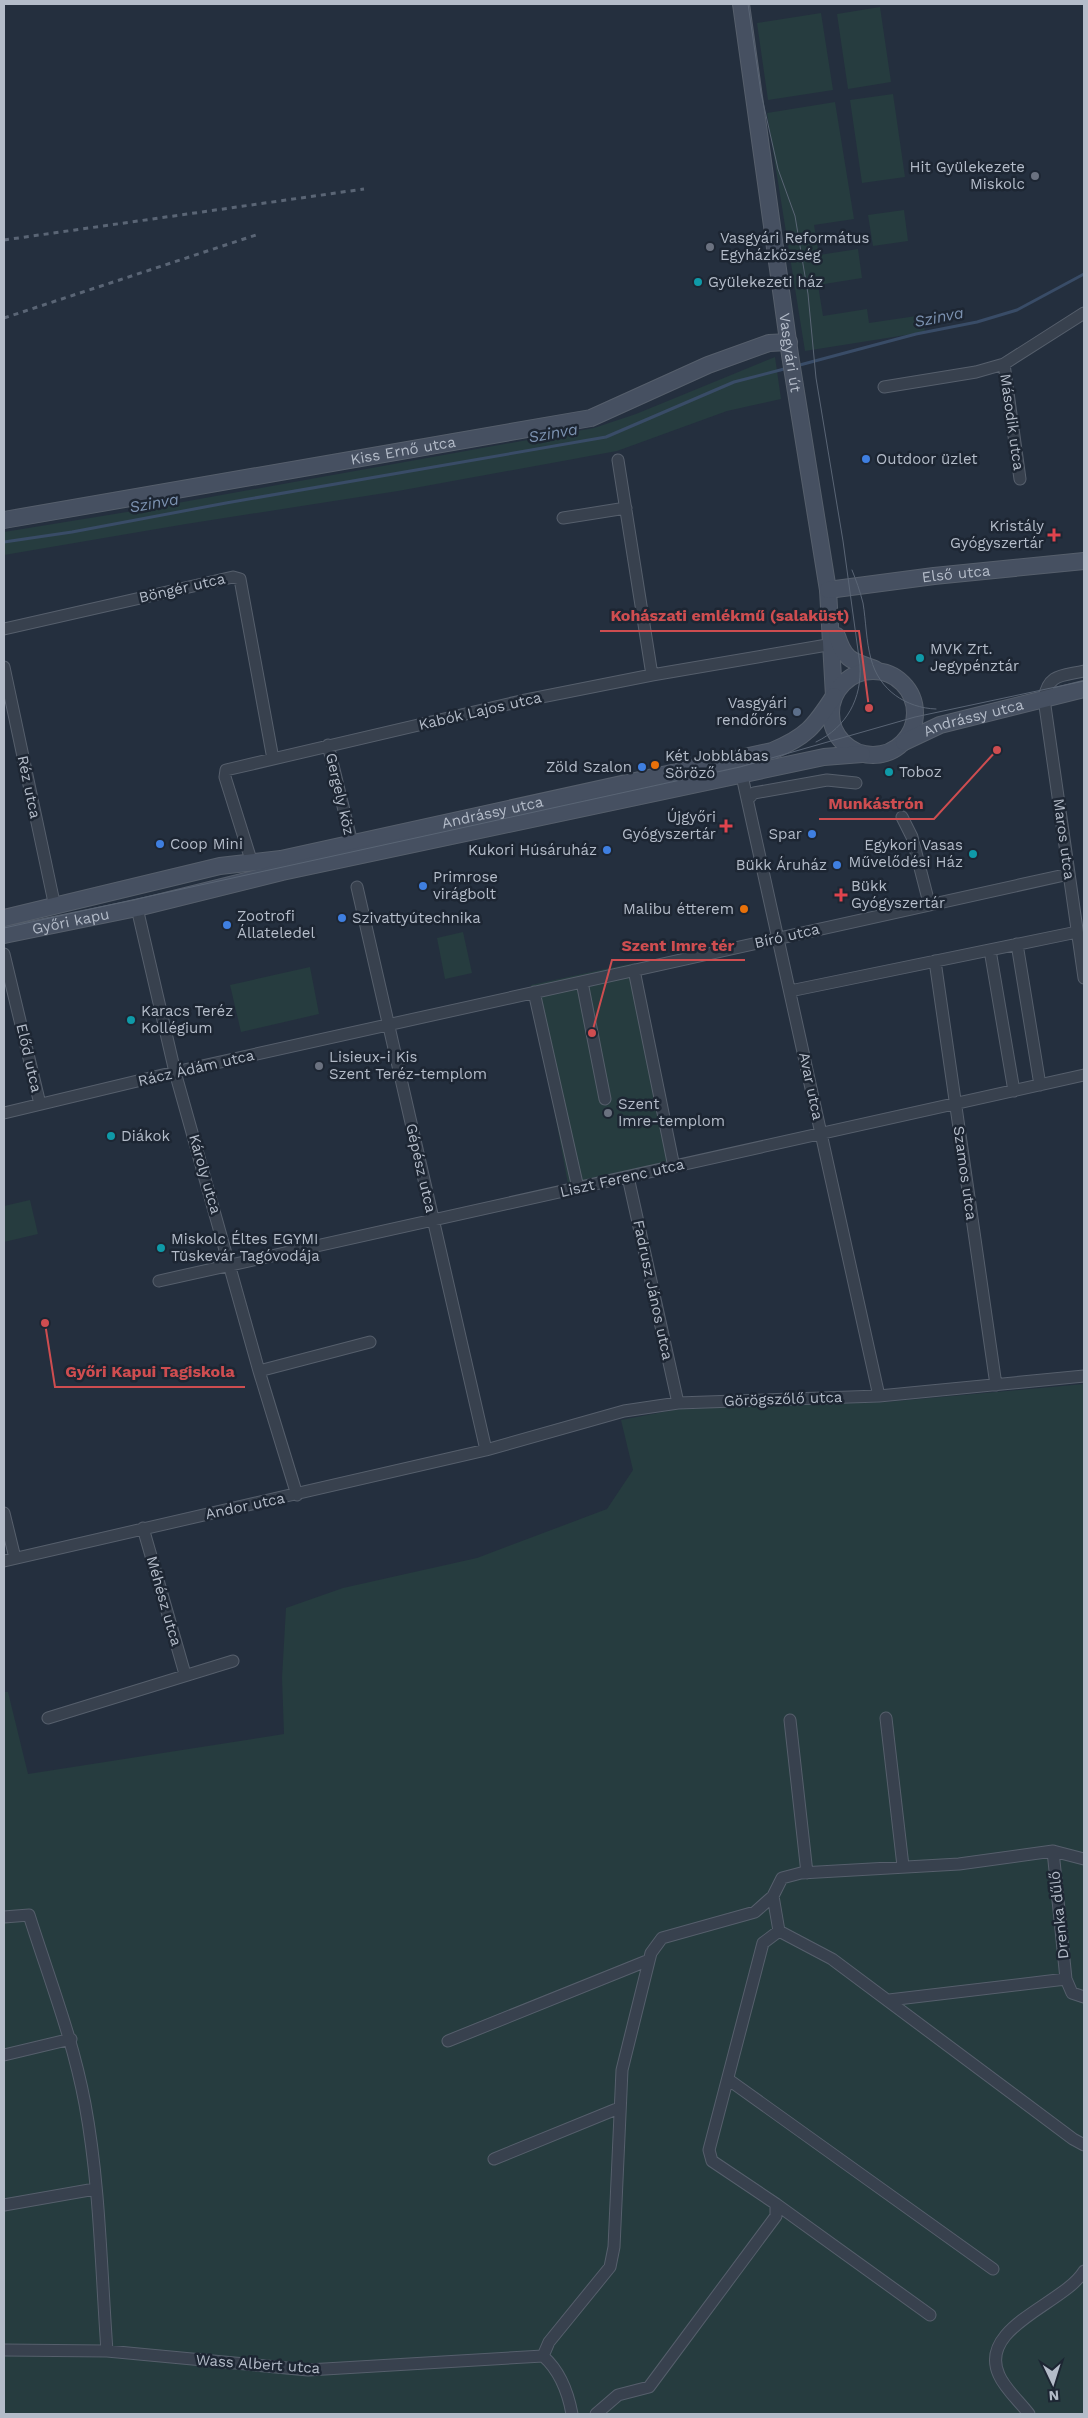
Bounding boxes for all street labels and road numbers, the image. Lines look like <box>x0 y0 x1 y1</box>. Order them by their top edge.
street label: Vasgyári út <box>775 312 805 394</box>
street label: Második utca <box>996 373 1028 472</box>
street label: Kiss Ernő utca <box>349 433 457 469</box>
street label: Első utca <box>921 561 992 587</box>
street label: Böngér utca <box>137 569 227 607</box>
street label: Kabók Lajos utca <box>417 688 544 734</box>
street label: Andrássy utca <box>920 695 1026 741</box>
street label: Gergely köz <box>322 751 358 837</box>
street label: Réz utca <box>14 754 45 821</box>
street label: Andrássy utca <box>440 793 545 832</box>
street label: Maros utca <box>1049 797 1079 881</box>
street label: Győri kapu <box>30 905 111 938</box>
street label: Bíró utca <box>753 920 822 952</box>
street label: Előd utca <box>12 1022 46 1095</box>
street label: Rácz Ádám utca <box>136 1046 256 1090</box>
street label: Avar utca <box>795 1050 827 1122</box>
street label: Gépész utca <box>402 1122 440 1215</box>
street label: Szamos utca <box>949 1125 981 1222</box>
street label: Károly utca <box>185 1132 225 1216</box>
street label: Liszt Ferenc utca <box>558 1155 686 1201</box>
street label: Fadrusz János utca <box>629 1218 677 1362</box>
street label: Görögszőlő utca <box>723 1388 843 1410</box>
street label: Andor utca <box>204 1489 287 1523</box>
street label: Méhész utca <box>143 1554 186 1649</box>
street label: Drenka dűlő <box>1045 1870 1073 1960</box>
street label: Wass Albert utca <box>195 2351 321 2377</box>

